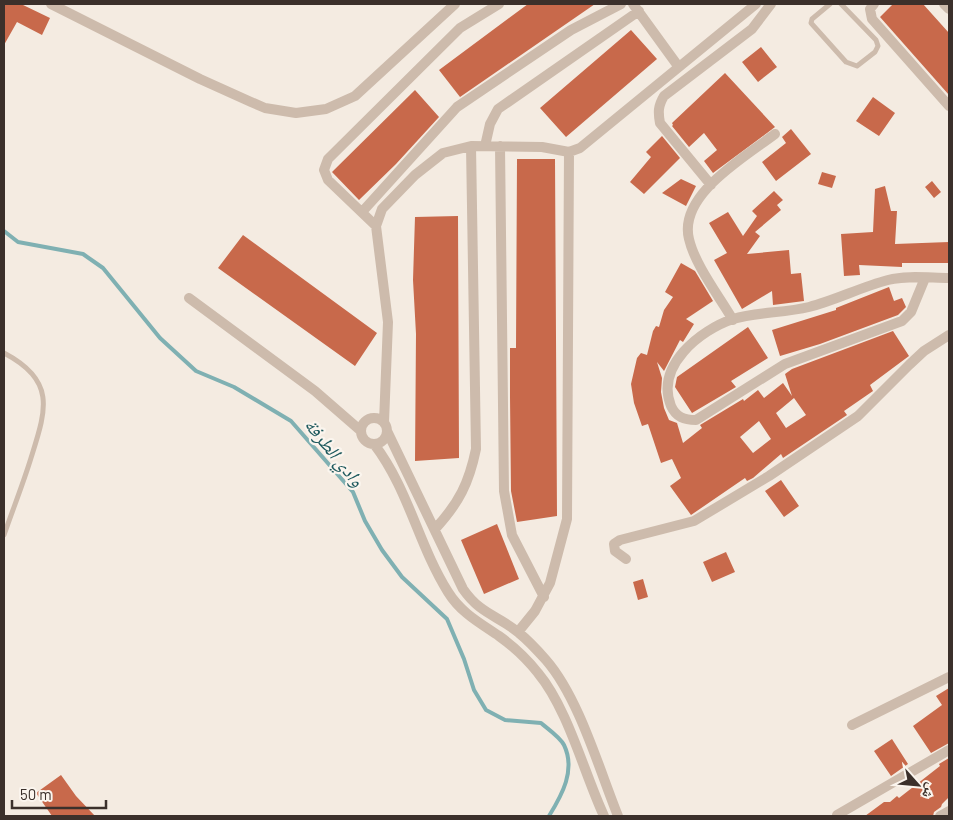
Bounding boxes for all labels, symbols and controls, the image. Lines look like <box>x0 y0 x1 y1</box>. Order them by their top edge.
water label: وادي الطرفة <box>297 413 370 494</box>
north arrow <box>893 760 943 810</box>
scale bar <box>12 778 106 810</box>
text: ش <box>918 780 941 802</box>
text: 50 m <box>20 785 52 803</box>

